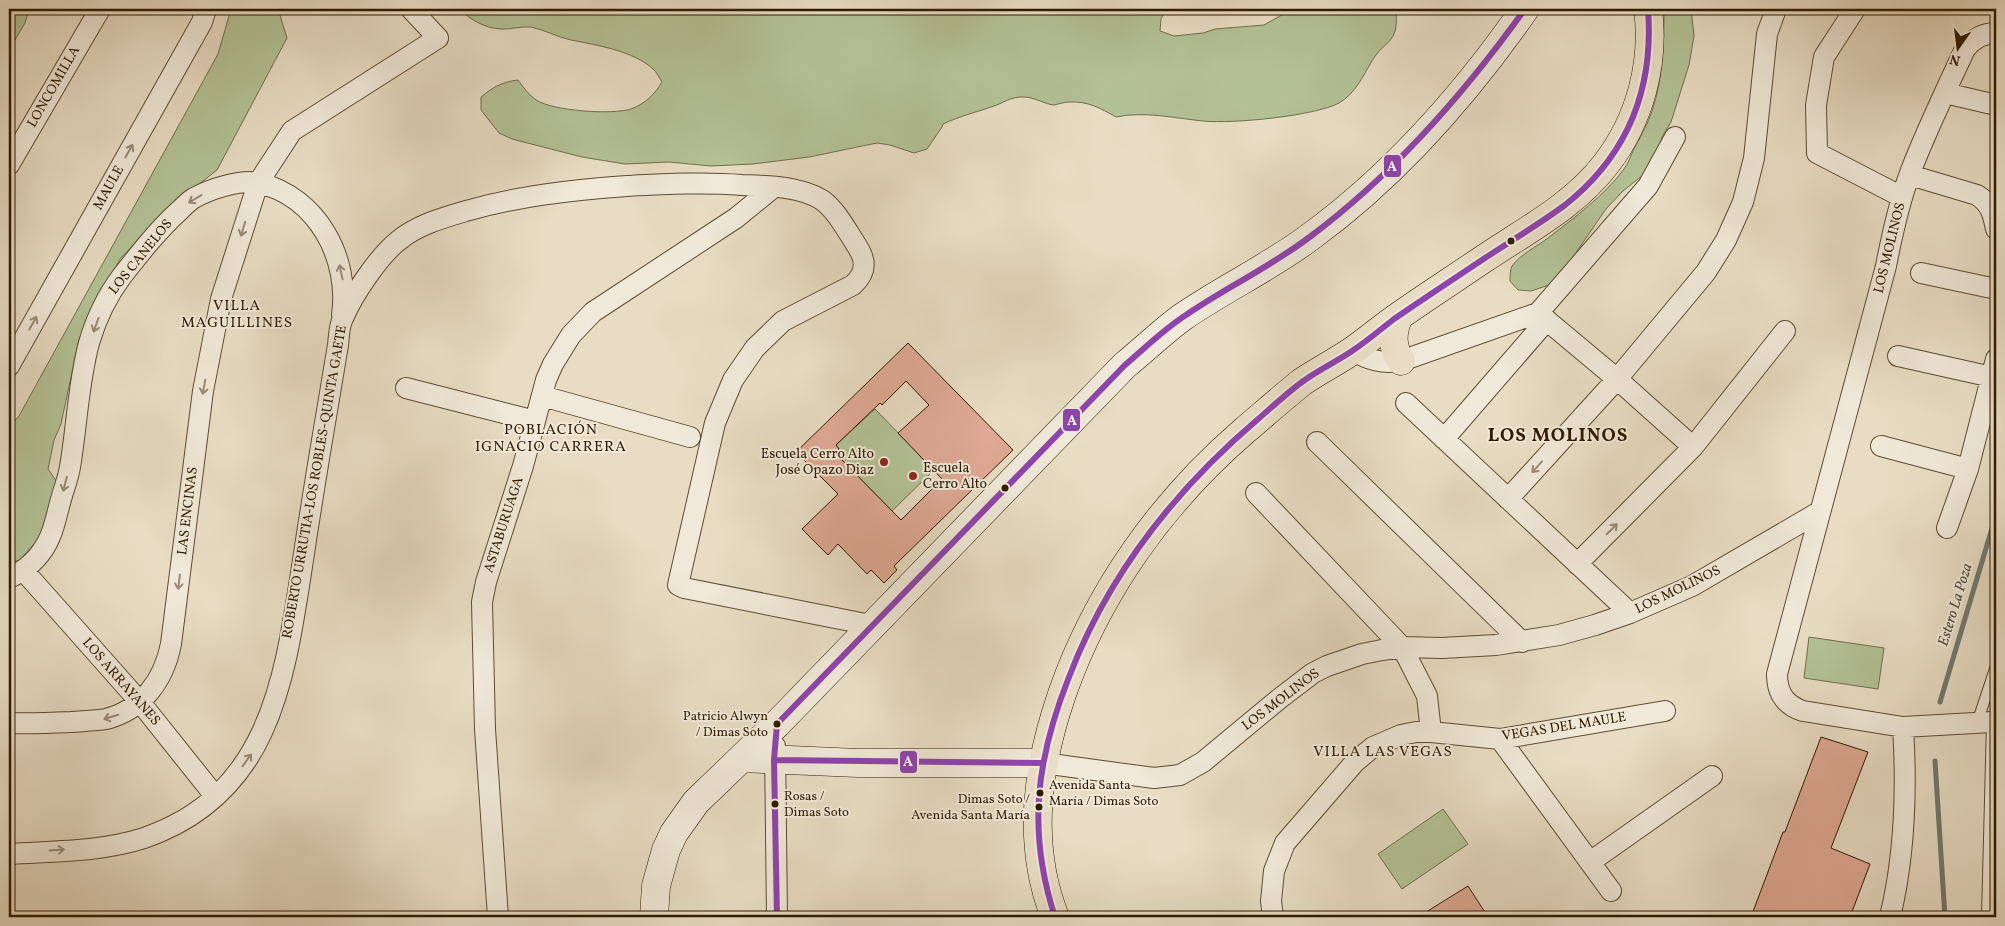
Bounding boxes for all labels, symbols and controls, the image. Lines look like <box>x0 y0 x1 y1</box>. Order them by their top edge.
north arrow <box>1932 22 1982 72</box>
street label: LONCOMILLA <box>23 43 85 131</box>
text: N <box>1948 49 1962 70</box>
one-way arrow <box>125 144 134 159</box>
line badge: A <box>1383 154 1402 178</box>
text: A <box>1387 158 1397 177</box>
street label: MAULE <box>89 162 129 214</box>
one-way arrow <box>188 195 202 205</box>
street label: LOS MOLINOS <box>1870 201 1910 295</box>
street label: LOS CANELOS <box>105 215 177 299</box>
one-way arrow <box>238 221 247 236</box>
unlabelled marker <box>1506 236 1516 246</box>
one-way arrow <box>336 264 345 280</box>
district label: VILLA MAGUILLINES <box>181 296 293 334</box>
one-way arrow <box>28 317 38 331</box>
one-way arrow <box>91 317 100 332</box>
street label: ROBERTO URRUTIA-LOS ROBLES-QUINTA GAETE <box>278 324 352 640</box>
one-way arrow <box>199 378 208 394</box>
line badge: A <box>1062 408 1081 432</box>
text: A <box>1067 412 1077 431</box>
district label: POBLACIÓN IGNACIO CARRERA <box>475 420 627 458</box>
district label: LOS MOLINOS <box>1488 423 1628 449</box>
place label: Escuela Cerro Alto José Opazo Diaz <box>761 445 874 480</box>
marker: Escuela Cerro Alto José Opazo Diaz <box>878 456 890 468</box>
place label: Escuela Cerro Alto <box>923 459 987 494</box>
one-way arrow <box>1531 461 1543 474</box>
street label: LAS ENCINAS <box>173 466 203 556</box>
marker: Escuela Cerro Alto <box>907 470 919 482</box>
street label: ASTABURUAGA <box>480 474 529 575</box>
one-way arrow <box>60 476 69 492</box>
unlabelled marker <box>1000 483 1010 493</box>
one-way arrow <box>1606 523 1618 535</box>
street label: LOS MOLINOS <box>1632 561 1724 619</box>
water label: Estero La Poza <box>1933 561 1979 649</box>
one-way arrow <box>173 574 183 590</box>
street label: LOS ARRAYANES <box>78 634 164 730</box>
street label: LOS MOLINOS <box>1238 664 1324 736</box>
place label: Patricio Alwyn / Dimas Soto <box>683 708 768 742</box>
street label: VEGAS DEL MAULE <box>1501 708 1627 746</box>
one-way arrow <box>103 712 119 722</box>
marker: Patricio Alwyn / Dimas Soto <box>772 719 782 729</box>
district label: VILLA LAS VEGAS <box>1313 742 1453 763</box>
line badge: A <box>899 750 918 774</box>
one-way arrow <box>242 753 252 767</box>
text: A <box>903 753 913 772</box>
place label: Avenida Santa María / Dimas Soto <box>1049 777 1158 811</box>
place label: Rosas / Dimas Soto <box>784 788 849 822</box>
marker: Avenida Santa María / Dimas Soto <box>1035 788 1045 798</box>
place label: Dimas Soto / Avenida Santa María <box>911 791 1030 825</box>
marker: Rosas / Dimas Soto <box>770 799 780 809</box>
marker: Dimas Soto / Avenida Santa María <box>1034 802 1044 812</box>
one-way arrow <box>49 846 65 855</box>

